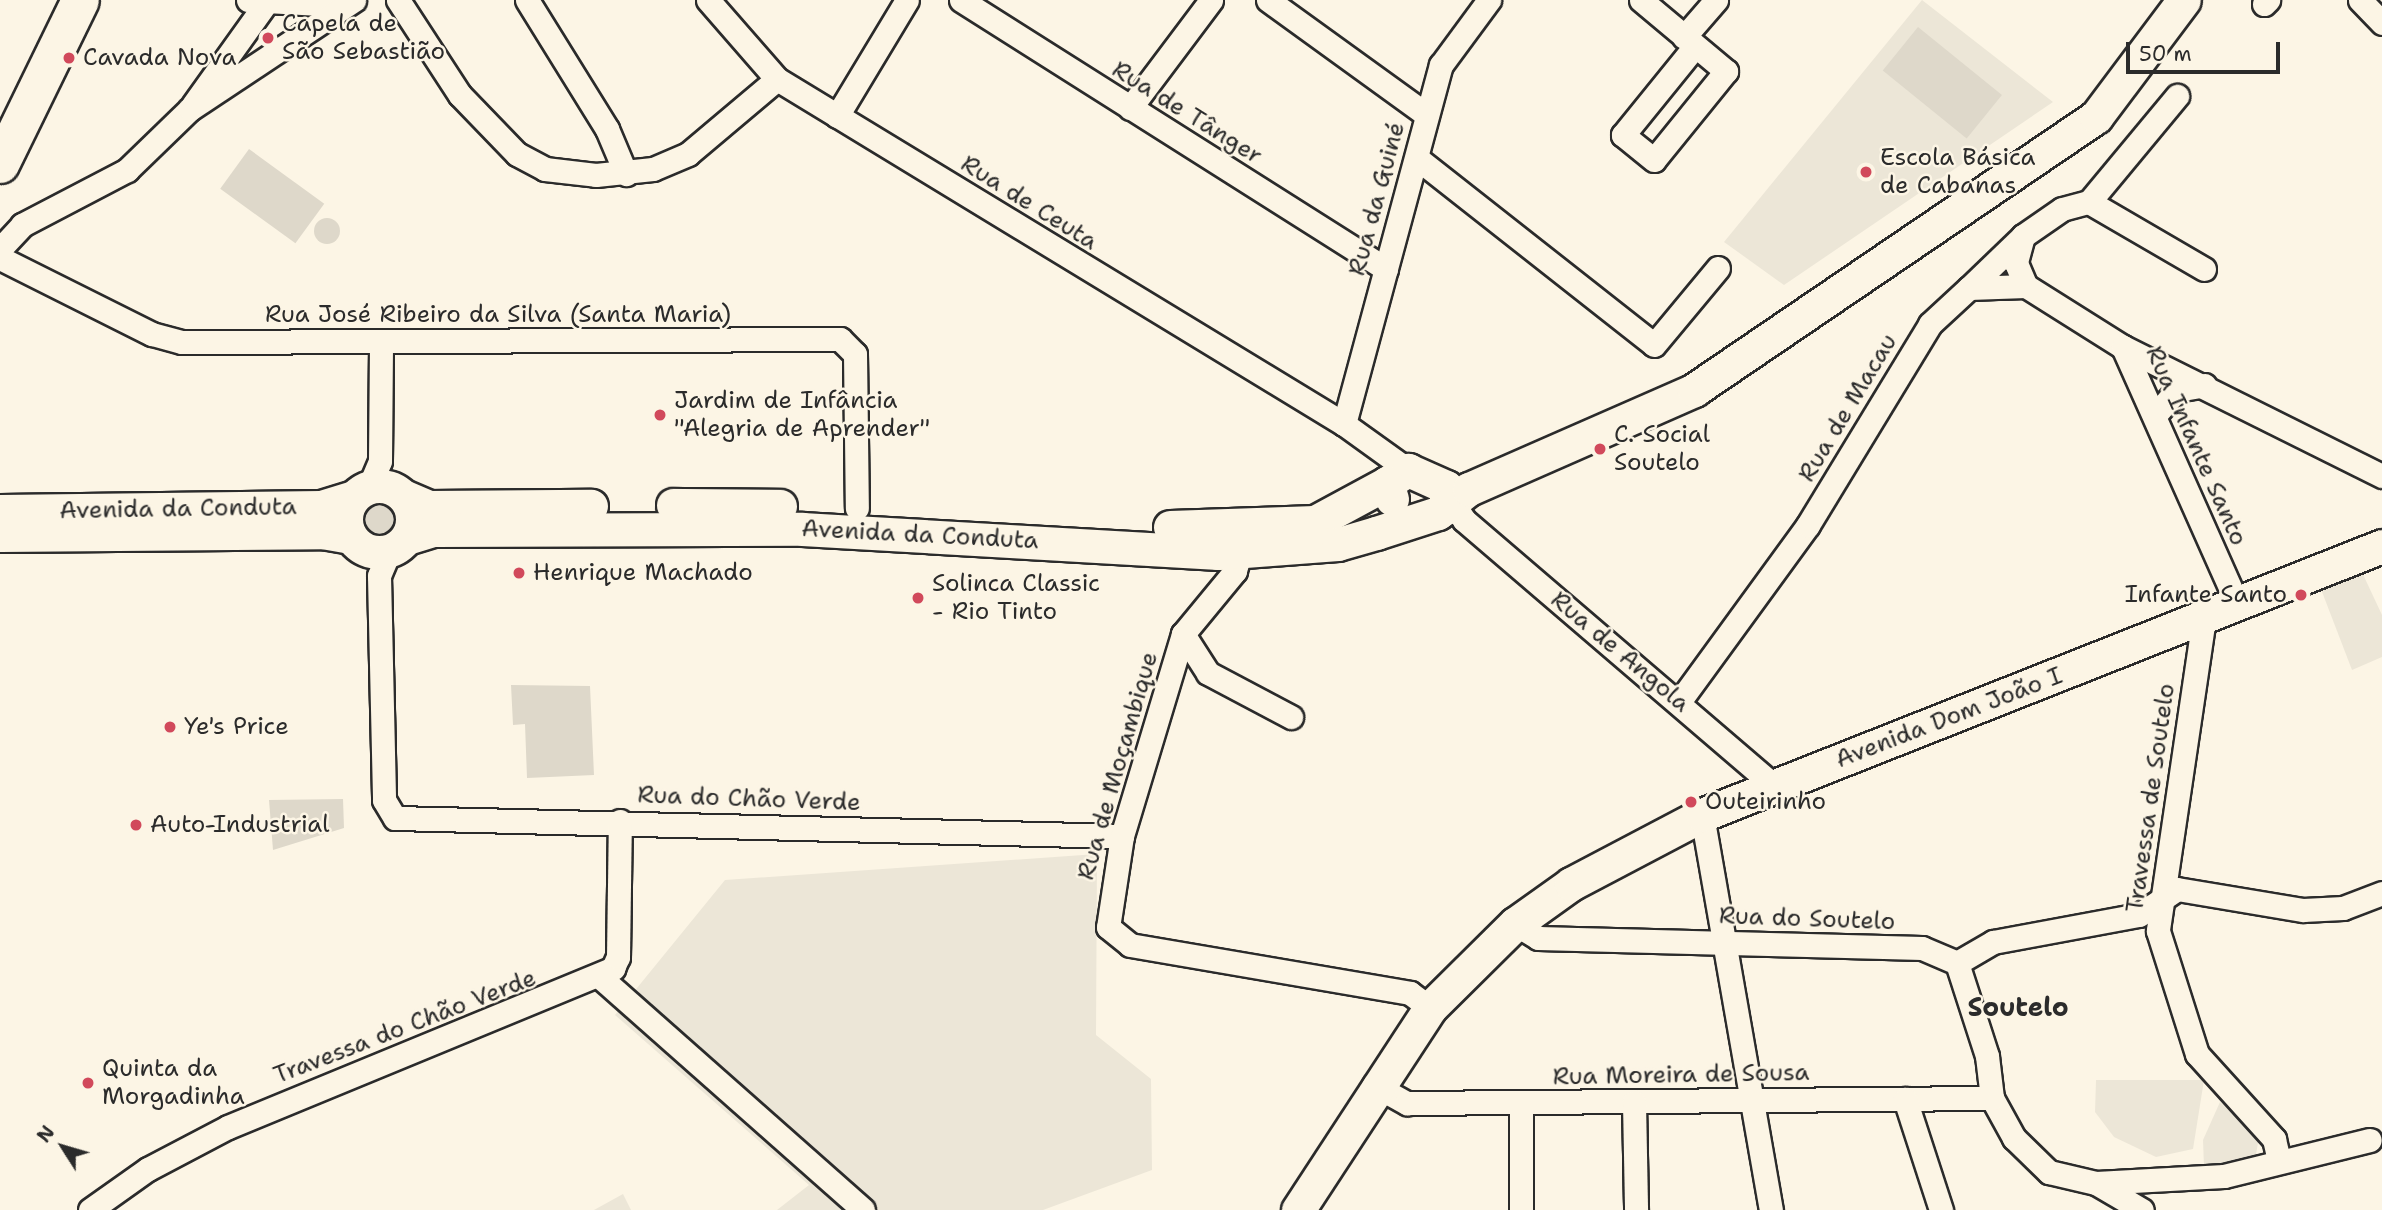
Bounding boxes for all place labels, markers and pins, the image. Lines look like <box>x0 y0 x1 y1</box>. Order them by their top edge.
place label: Capela de São Sebastião <box>282 10 445 66</box>
marker: Capela de São Sebastião <box>260 30 276 46</box>
place label: Cavada Nova <box>83 44 236 72</box>
marker: Cavada Nova <box>61 50 77 66</box>
place label: Escola Básica de Cabanas <box>1880 144 2036 200</box>
marker: Escola Básica de Cabanas <box>1858 164 1874 180</box>
place label: Jardim de Infância "Alegria de Aprender" <box>674 387 930 443</box>
marker: Jardim de Infância "Alegria de Aprender" <box>652 407 668 423</box>
place label: C. Social Soutelo <box>1614 421 1710 477</box>
marker: C. Social Soutelo <box>1592 441 1608 457</box>
place label: Henrique Machado <box>533 559 753 587</box>
marker: Henrique Machado <box>511 565 527 581</box>
place label: Solinca Classic - Rio Tinto <box>932 570 1100 626</box>
place label: Infante Santo <box>2125 581 2287 609</box>
marker: Infante Santo <box>2293 587 2309 603</box>
marker: Solinca Classic - Rio Tinto <box>910 590 926 606</box>
place label: Ye's Price <box>184 713 289 741</box>
marker: Ye's Price <box>162 719 178 735</box>
place label: Outeirinho <box>1705 788 1826 816</box>
marker: Outeirinho <box>1683 794 1699 810</box>
place label: Auto-Industrial <box>150 811 329 839</box>
marker: Auto-Industrial <box>128 817 144 833</box>
place label: Quinta da Morgadinha <box>102 1055 245 1111</box>
marker: Quinta da Morgadinha <box>80 1075 96 1091</box>

